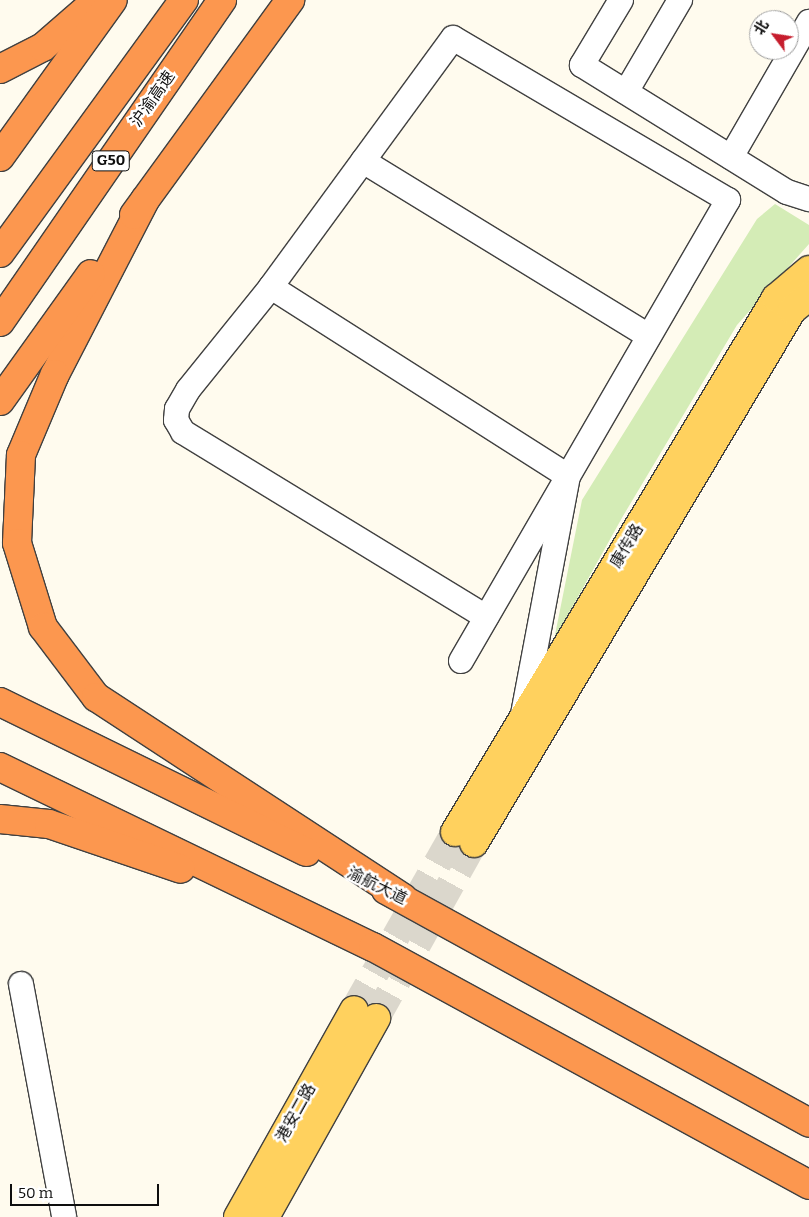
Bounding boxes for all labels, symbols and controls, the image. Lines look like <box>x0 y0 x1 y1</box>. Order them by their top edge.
north arrow <box>749 10 799 60</box>
text: 北 <box>751 17 772 38</box>
street label: 沪渝高速 <box>127 67 179 131</box>
road number: G50 <box>91 148 131 174</box>
street label: 康传路 <box>606 520 648 572</box>
street label: 渝航大道 <box>344 863 410 909</box>
street label: 港安二路 <box>272 1080 320 1146</box>
scale bar <box>12 1174 161 1206</box>
text: 50 m <box>18 1184 53 1202</box>

